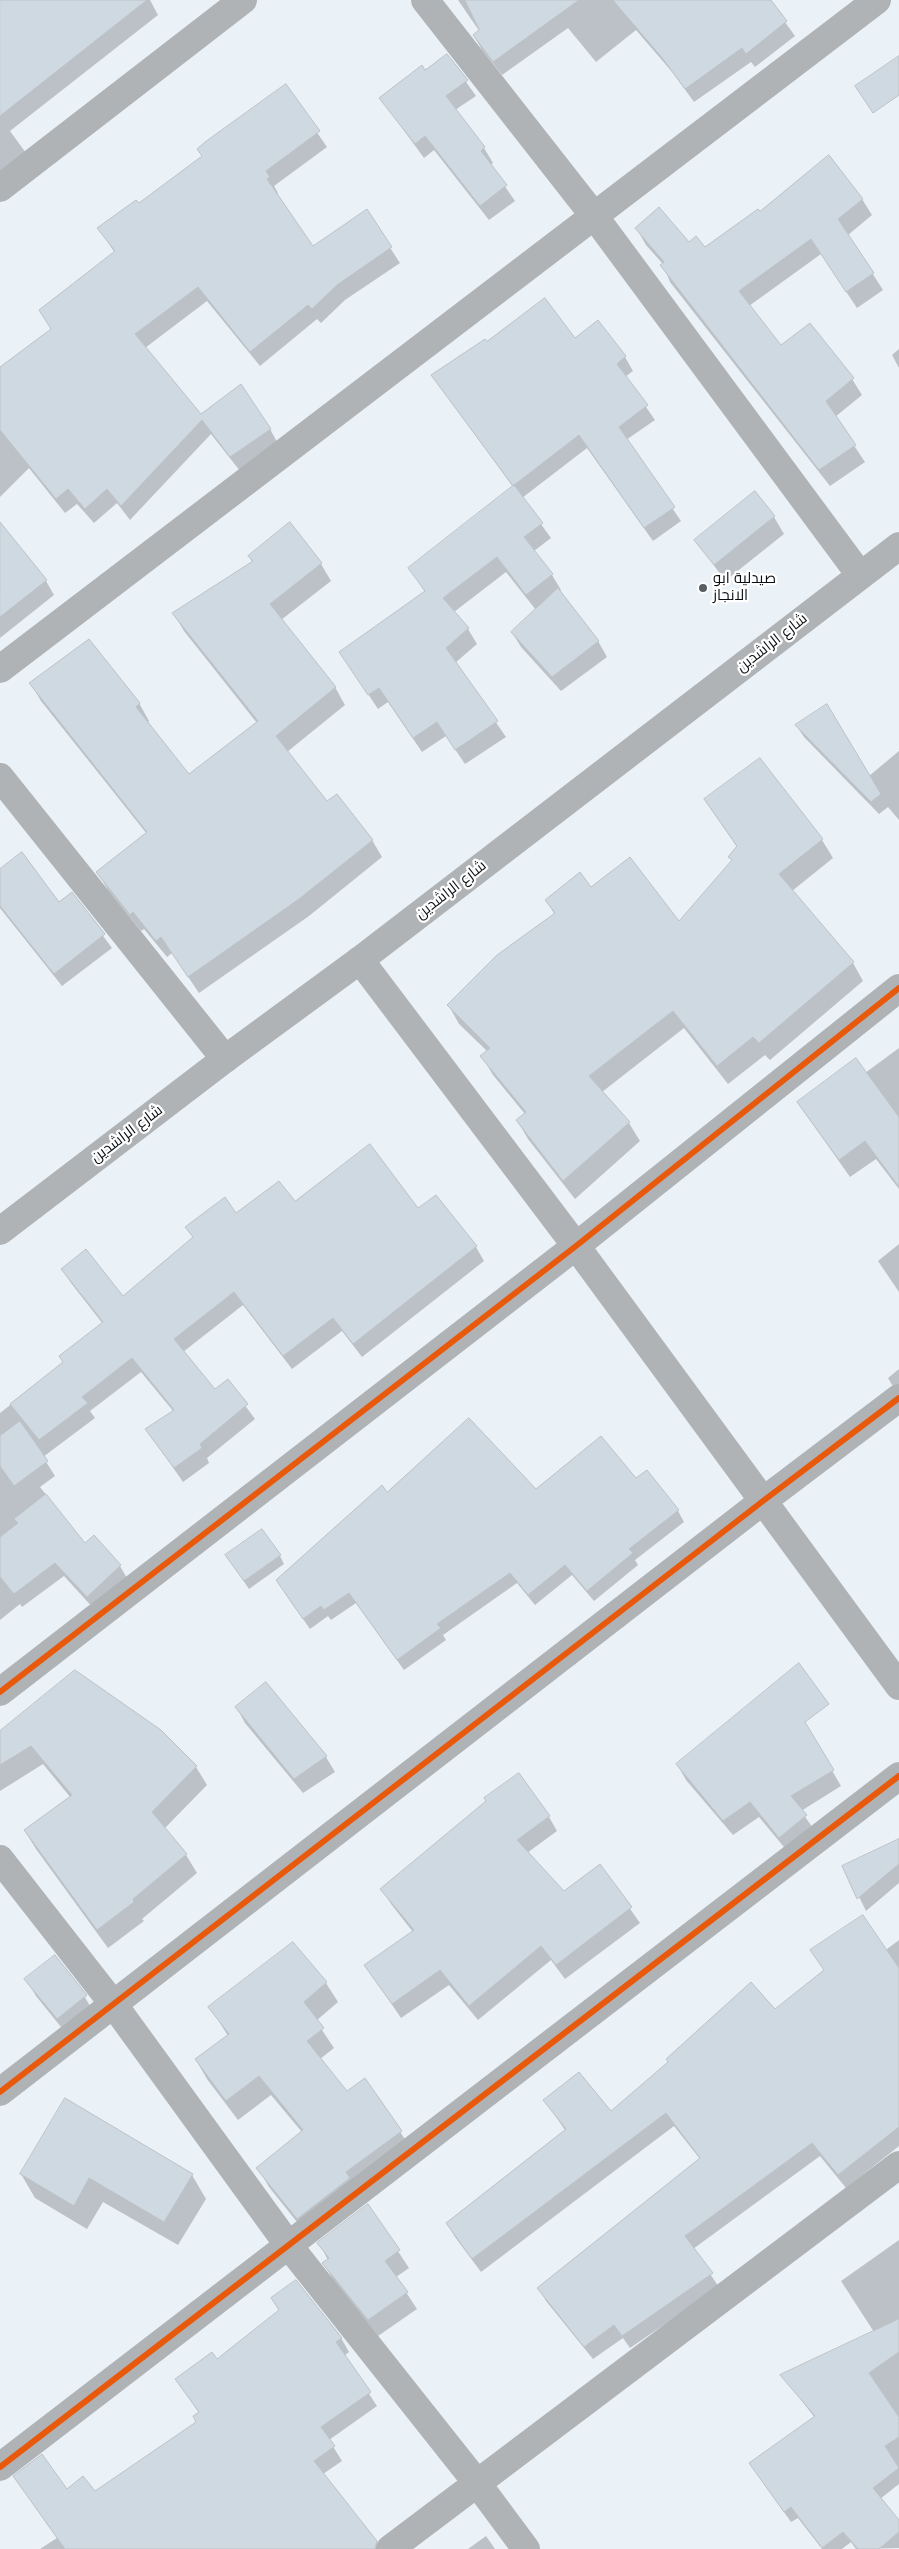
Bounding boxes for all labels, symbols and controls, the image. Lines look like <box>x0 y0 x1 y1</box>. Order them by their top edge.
place label: صيدلية ابو الانجاز <box>713 570 776 605</box>
marker: صيدلية ابو الانجاز <box>697 582 709 594</box>
street label: شارع الراشدين <box>733 610 811 676</box>
street label: شارع الراشدين <box>412 857 490 923</box>
street label: شارع الراشدين <box>88 1101 166 1167</box>

